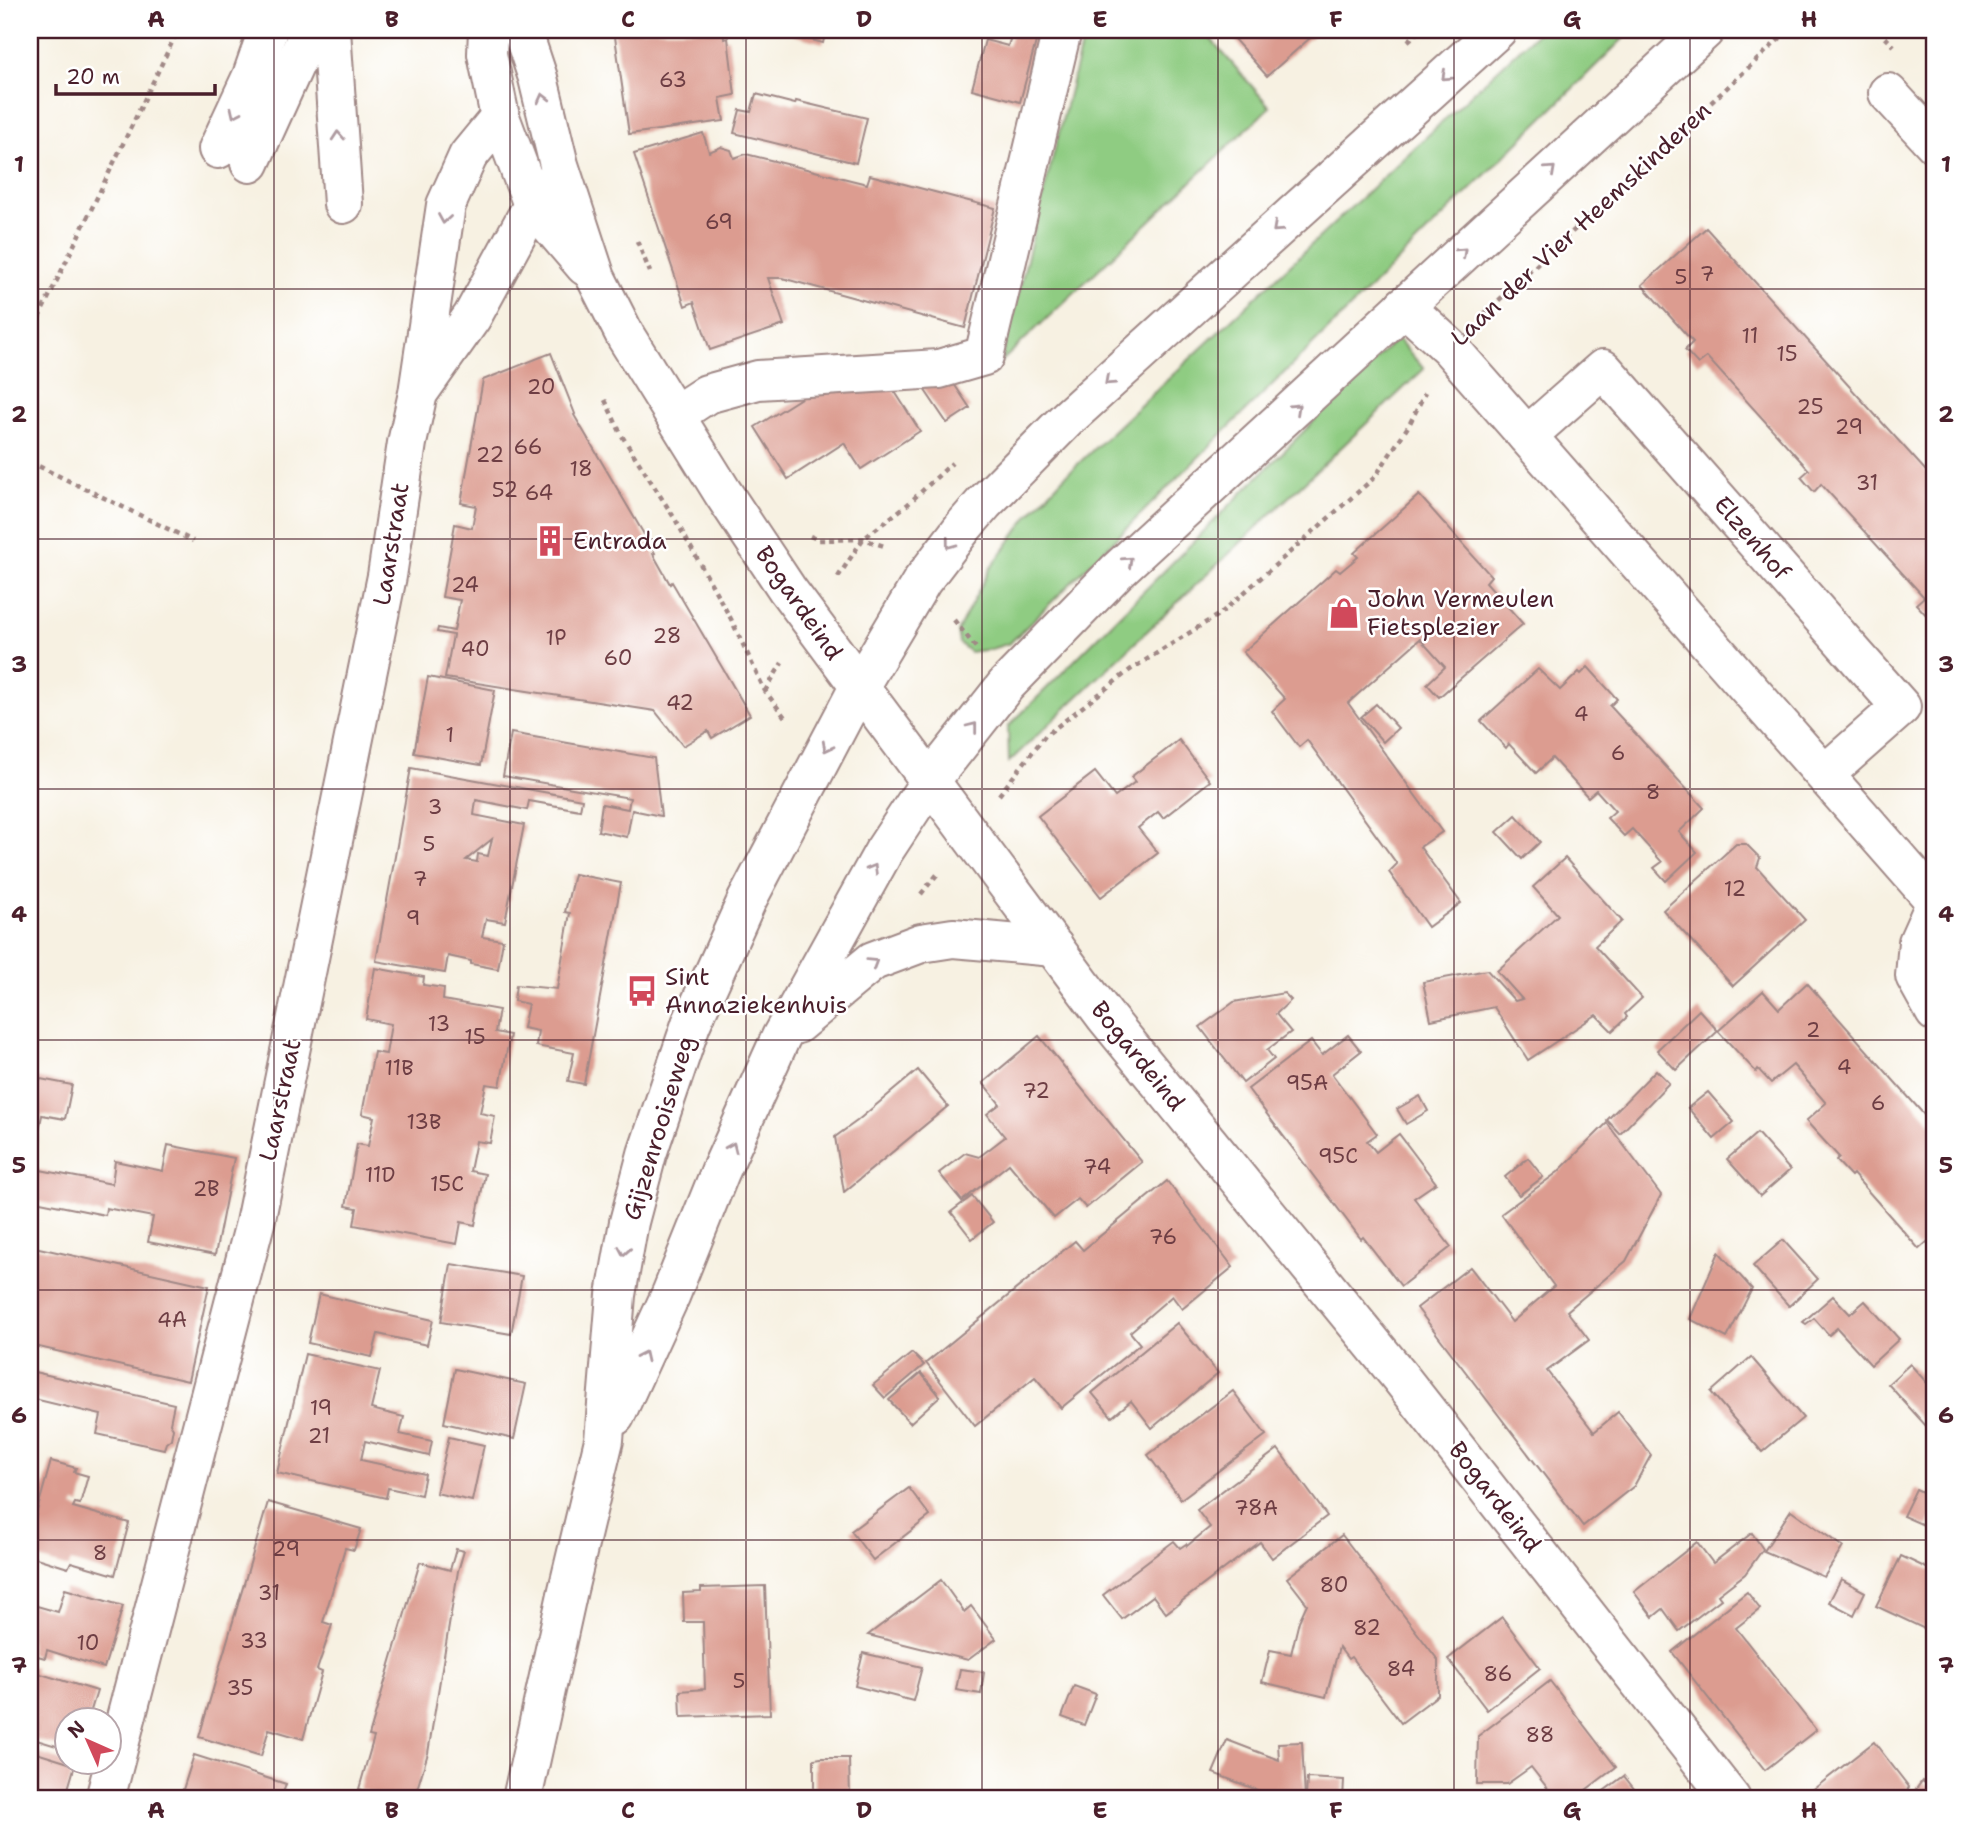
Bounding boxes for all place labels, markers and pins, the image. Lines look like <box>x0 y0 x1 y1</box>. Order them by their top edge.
building icon: Entrada <box>533 524 567 558</box>
place label: Entrada <box>573 525 667 557</box>
place label: John Vermeulen Fietsplezier <box>1367 583 1554 643</box>
shop icon: John Vermeulen Fietsplezier <box>1327 596 1361 630</box>
place label: Sint Annaziekenhuis <box>665 961 847 1021</box>
bus stop icon: Sint Annaziekenhuis <box>625 974 659 1008</box>

